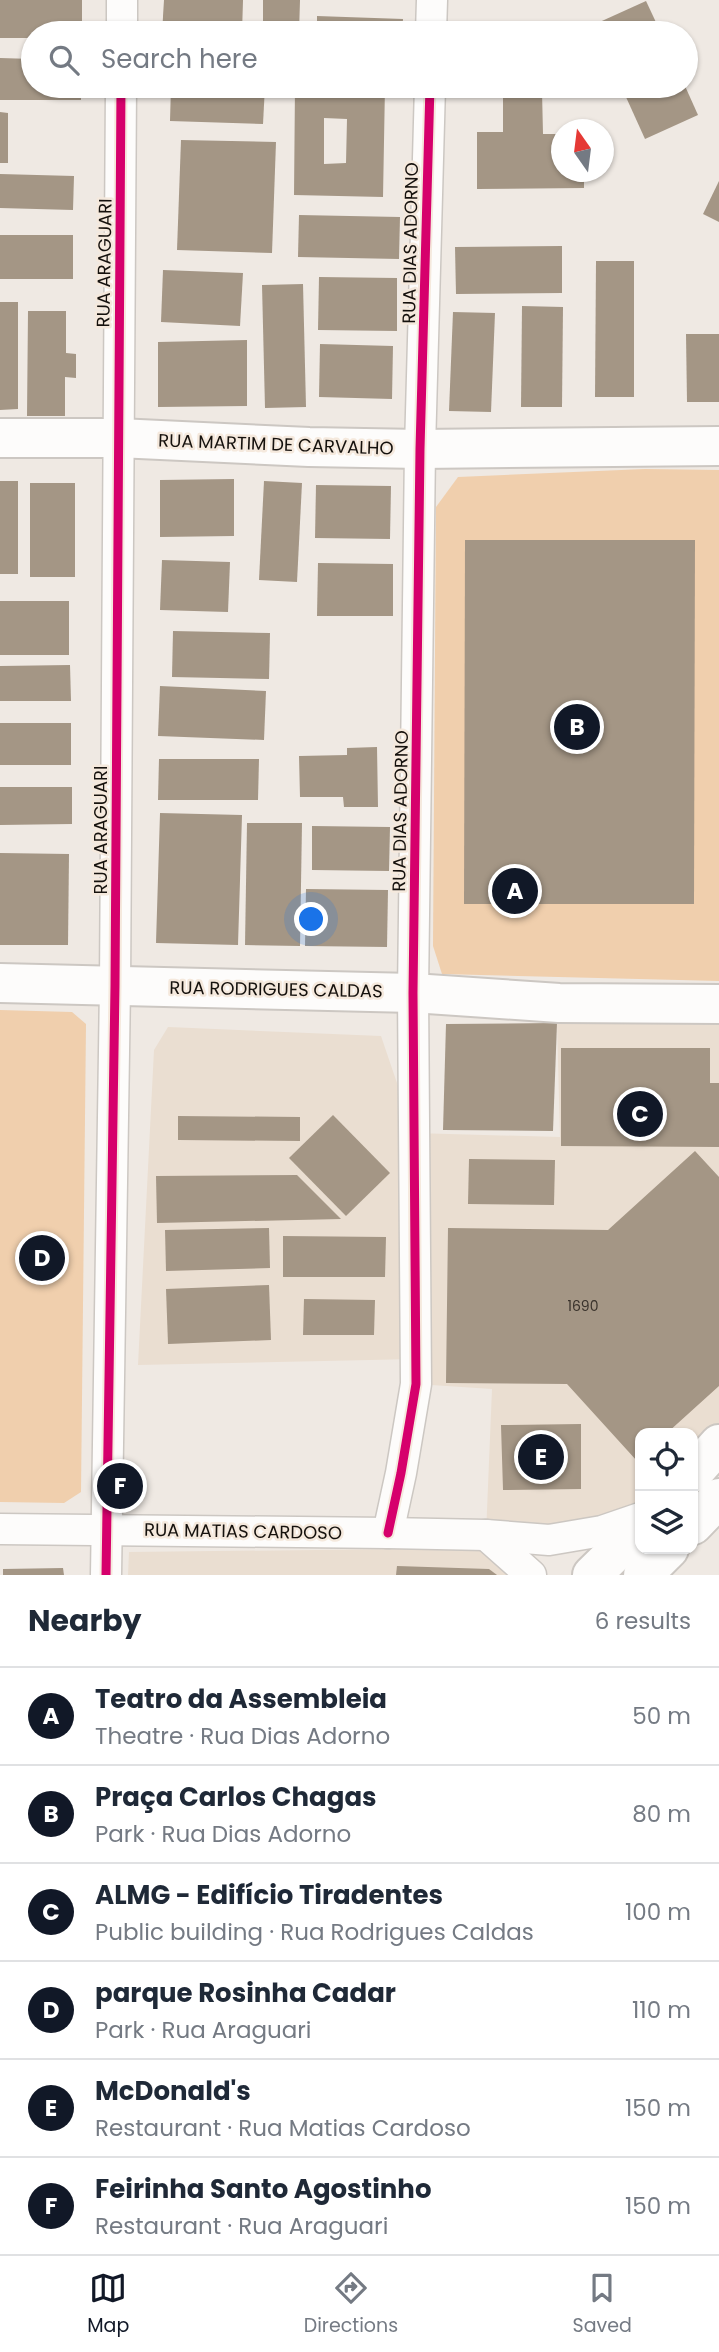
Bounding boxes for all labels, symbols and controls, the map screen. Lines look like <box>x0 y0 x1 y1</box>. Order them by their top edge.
search box <box>21 21 698 98</box>
icon: search <box>45 41 83 79</box>
text: Search here <box>101 41 258 77</box>
north arrow <box>551 119 614 182</box>
street label: RUA DIAS ADORNO <box>396 162 424 324</box>
street label: RUA ARAGUARI <box>90 198 118 328</box>
street label: RUA MARTIM DE CARVALHO <box>158 427 394 461</box>
pin: B <box>554 701 600 753</box>
street label: RUA DIAS ADORNO <box>386 730 414 892</box>
street label: RUA ARAGUARI <box>88 766 113 894</box>
pin: A <box>492 865 538 917</box>
your location <box>294 902 328 936</box>
street label: RUA RODRIGUES CALDAS <box>169 975 383 1003</box>
pin: C <box>617 1088 663 1140</box>
pin: D <box>19 1232 65 1284</box>
house number: 1690 <box>568 1296 598 1316</box>
map controls <box>635 1428 698 1554</box>
button: locate <box>635 1428 698 1491</box>
pin: E <box>518 1431 564 1483</box>
pin: F <box>97 1460 143 1512</box>
button: layers <box>635 1491 698 1554</box>
street label: RUA MATIAS CARDOSO <box>144 1517 342 1545</box>
text: Nearby <box>28 1599 142 1642</box>
text: 6 results <box>595 1605 691 1637</box>
text: Teatro da Assembleia <box>95 1681 387 1717</box>
text: A <box>43 1700 59 1732</box>
text: 50 m <box>632 1700 691 1732</box>
text: Theatre · Rua Dias Adorno <box>95 1720 390 1752</box>
text: Praça Carlos Chagas <box>95 1779 377 1815</box>
text: B <box>43 1798 59 1830</box>
text: 80 m <box>632 1798 691 1830</box>
text: Park · Rua Dias Adorno <box>95 1818 351 1850</box>
text: ALMG - Edifício Tiradentes <box>95 1877 443 1913</box>
text: C <box>42 1896 60 1928</box>
text: 100 m <box>625 1896 691 1928</box>
text: Public building · Rua Rodrigues Caldas <box>95 1916 534 1948</box>
text: parque Rosinha Cadar <box>95 1975 396 2011</box>
text: D <box>43 1994 59 2026</box>
text: 110 m <box>632 1994 691 2026</box>
text: Park · Rua Araguari <box>95 2014 312 2046</box>
text: McDonald's <box>95 2073 251 2109</box>
text: E <box>45 2092 57 2124</box>
text: 150 m <box>625 2092 691 2124</box>
text: Restaurant · Rua Matias Cardoso <box>95 2112 471 2144</box>
text: Feirinha Santo Agostinho <box>95 2171 431 2207</box>
text: F <box>45 2190 57 2222</box>
text: 150 m <box>625 2190 691 2222</box>
text: Restaurant · Rua Araguari <box>95 2210 388 2242</box>
tab: Map <box>87 2269 129 2340</box>
tab: Directions <box>304 2269 398 2340</box>
tab: Saved <box>573 2269 632 2340</box>

